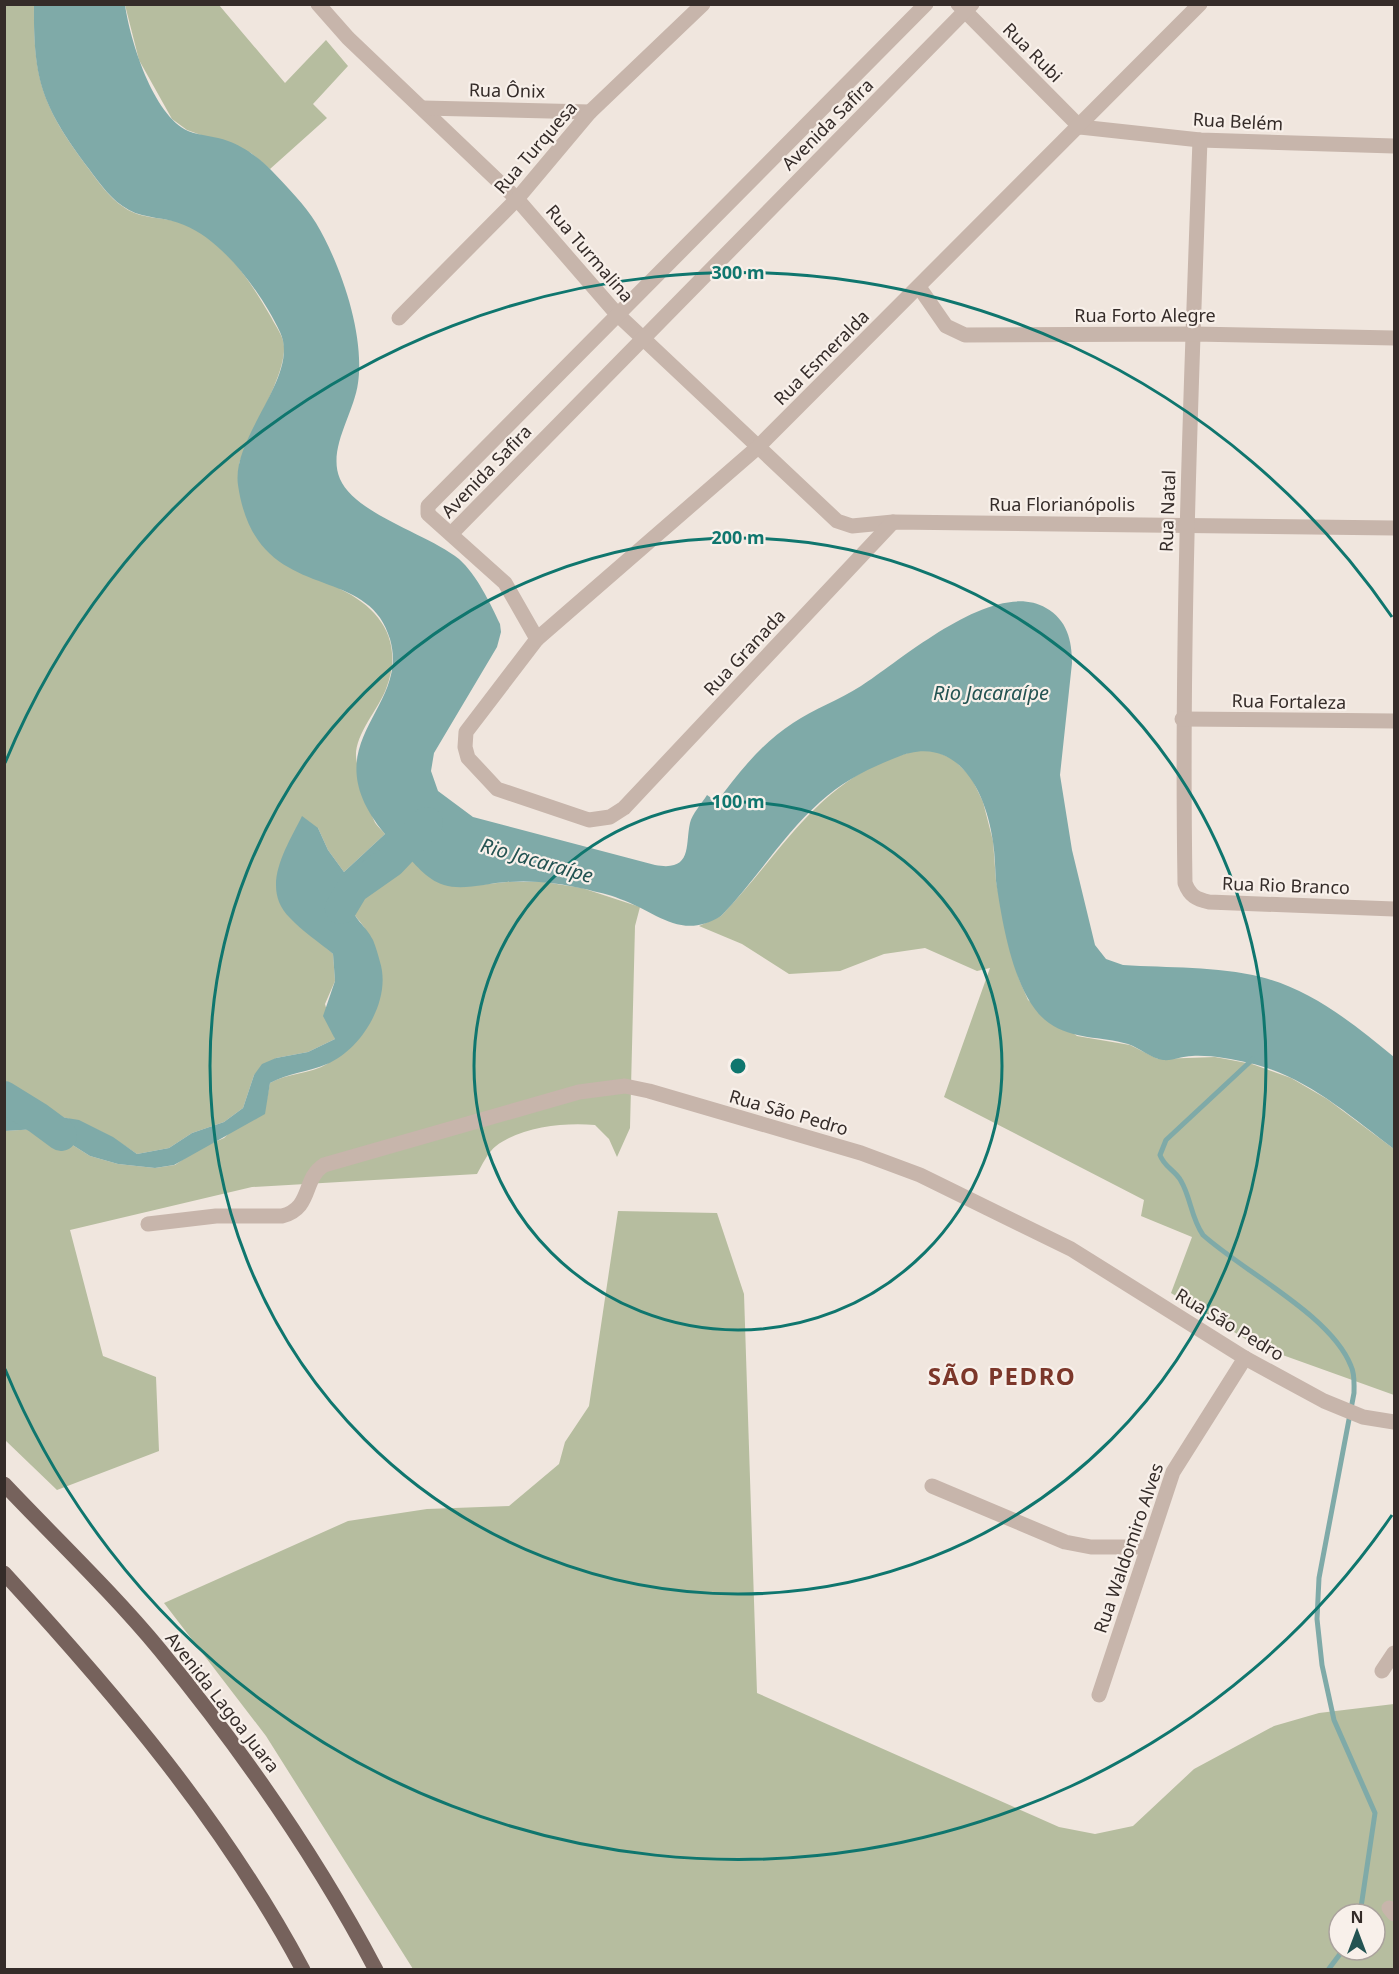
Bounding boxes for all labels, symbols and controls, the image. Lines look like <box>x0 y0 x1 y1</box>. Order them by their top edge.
street label: Rua Rubi <box>998 17 1068 87</box>
street label: Avenida Safira <box>776 73 878 175</box>
street label: Rua Ônix <box>469 77 546 103</box>
street label: Rua Turquesa <box>488 96 582 198</box>
street label: Rua Belém <box>1192 107 1284 135</box>
street label: Rua Turmalina <box>541 199 639 307</box>
text: 300 m <box>711 260 765 284</box>
street label: Rua Forto Alegre <box>1074 303 1216 327</box>
street label: Rua Esmeralda <box>768 304 874 410</box>
street label: Avenida Safira <box>436 419 536 523</box>
street label: Rua Natal <box>1154 470 1180 552</box>
street label: Rua Florianópolis <box>989 492 1135 516</box>
text: 200 m <box>711 525 765 549</box>
street label: Rua Granada <box>698 604 790 700</box>
water label: Rio Jacaraípe <box>933 679 1049 706</box>
street label: Rua Fortaleza <box>1232 688 1346 714</box>
text: 100 m <box>711 789 765 813</box>
water label: Rio Jacaraípe <box>478 831 596 889</box>
street label: Rua Rio Branco <box>1222 871 1350 899</box>
centre of rings <box>728 1056 748 1076</box>
street label: Rua São Pedro <box>727 1084 851 1140</box>
street label: Rua São Pedro <box>1171 1282 1289 1366</box>
district label: SÃO PEDRO <box>928 1359 1076 1392</box>
street label: Rua Waldomiro Alves <box>1088 1460 1168 1636</box>
street label: Avenida Lagoa Juara <box>161 1627 285 1777</box>
north arrow <box>1327 1902 1387 1962</box>
text: N <box>1350 1906 1364 1928</box>

